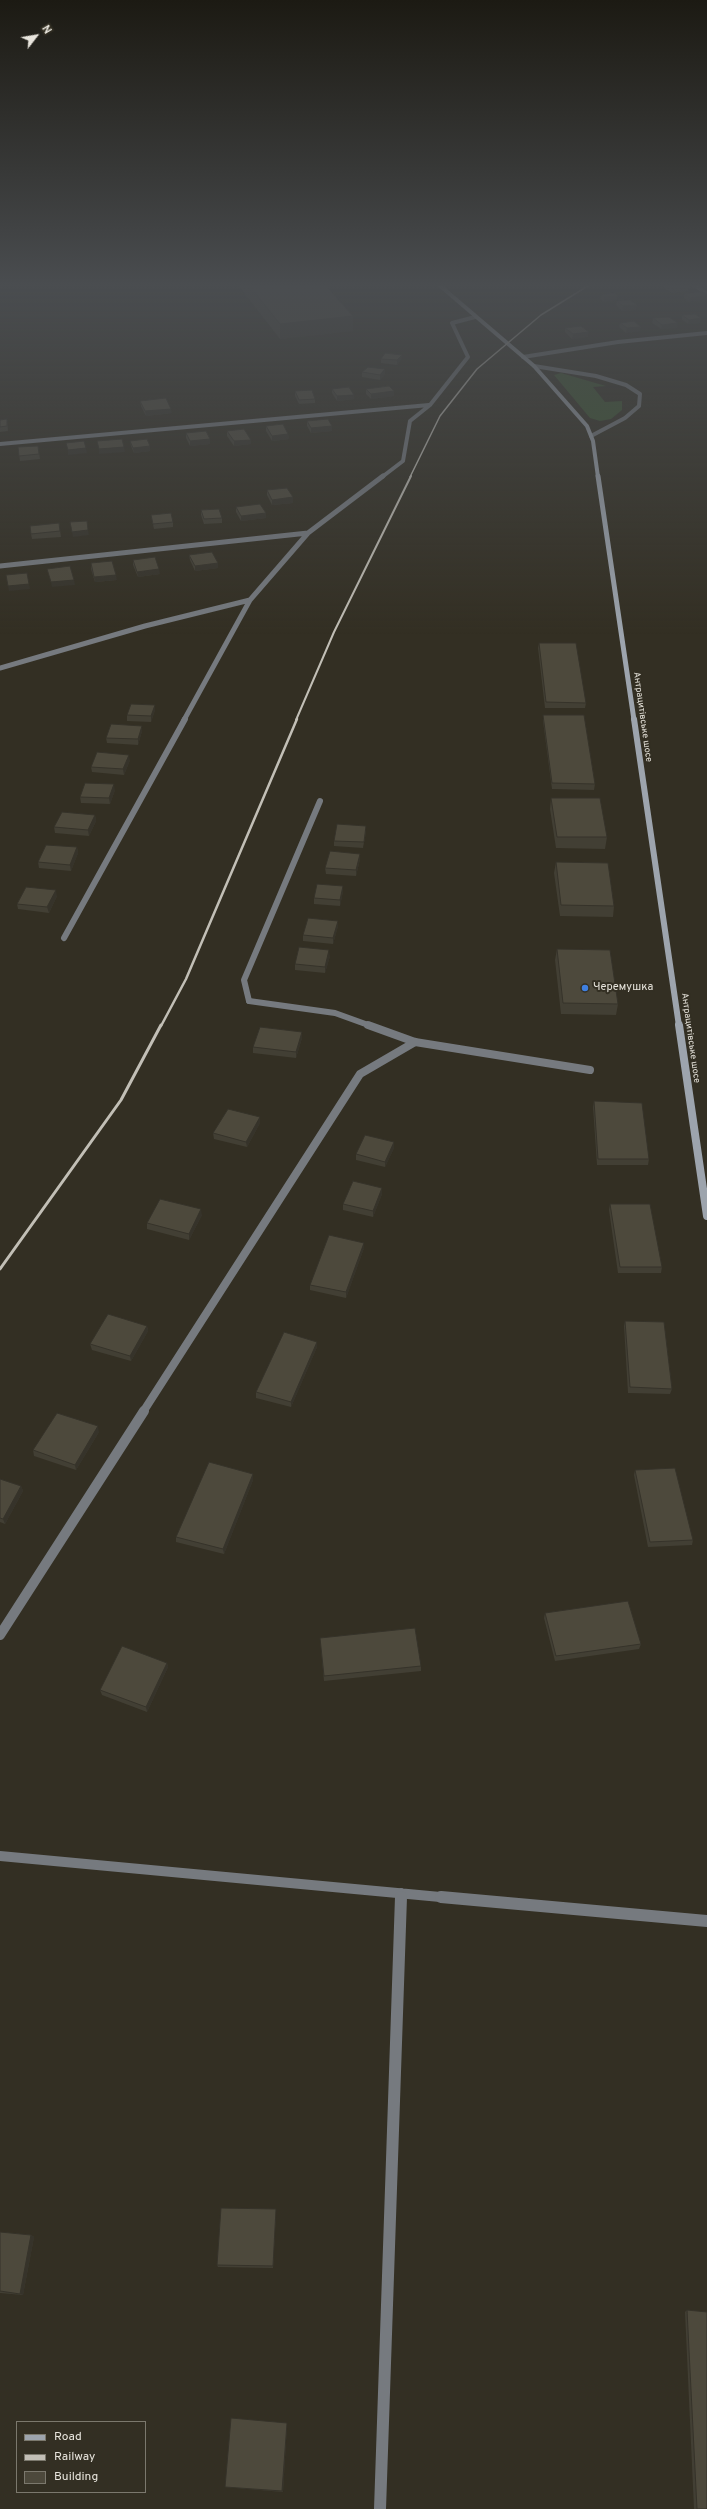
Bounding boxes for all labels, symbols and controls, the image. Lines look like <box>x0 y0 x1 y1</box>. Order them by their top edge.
north arrow <box>16 16 56 56</box>
text: N <box>38 23 54 37</box>
street label: Антрацитівське шосе <box>630 671 654 763</box>
place label: Черемушка <box>593 981 653 995</box>
marker: Черемушка <box>580 983 590 993</box>
street label: Антрацитівське шосе <box>678 992 702 1084</box>
legend <box>16 2421 146 2493</box>
text: Road <box>54 2429 82 2445</box>
text: Railway <box>54 2449 95 2465</box>
text: Building <box>54 2469 98 2485</box>

